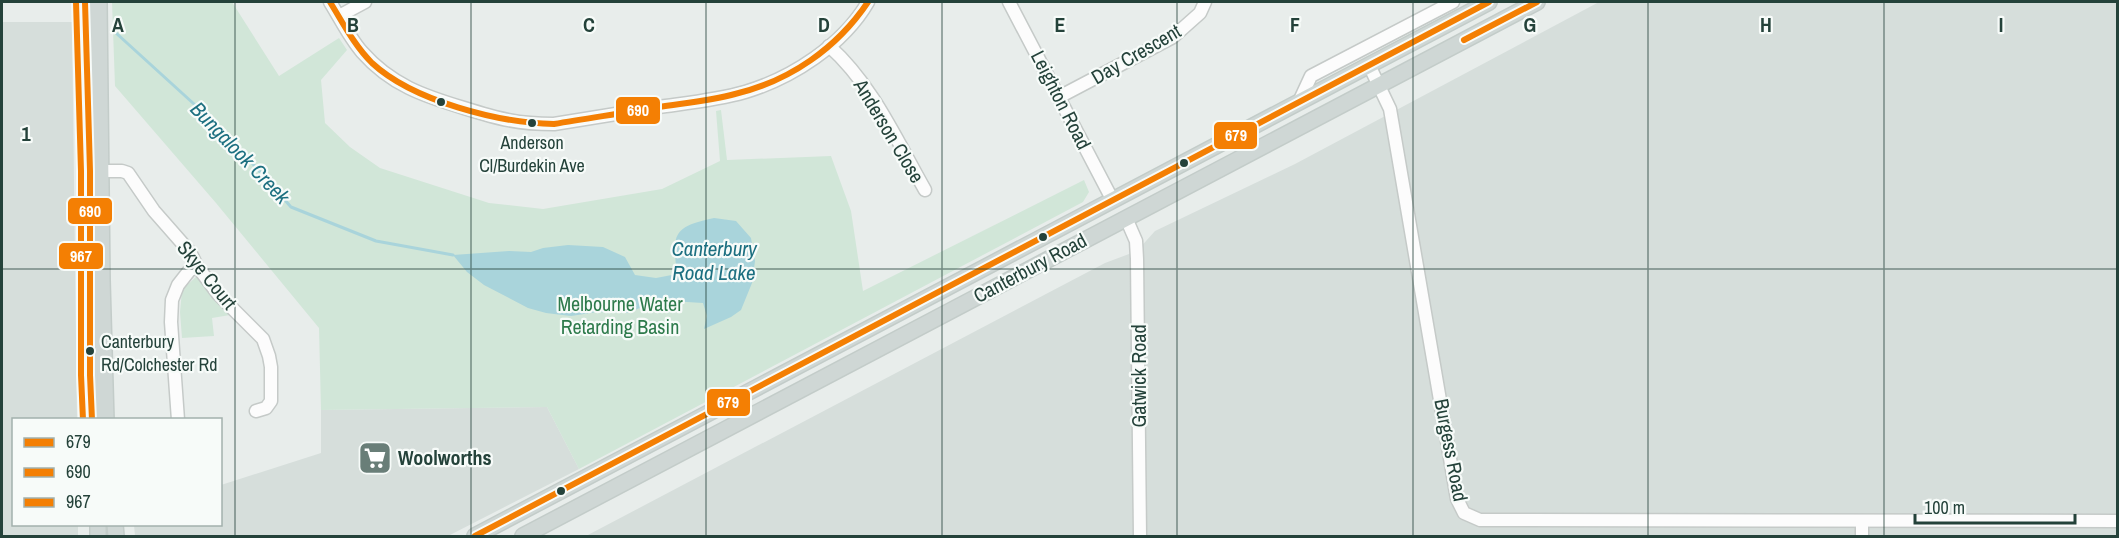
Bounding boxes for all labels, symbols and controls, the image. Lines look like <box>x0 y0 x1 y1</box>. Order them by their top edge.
text: A <box>112 11 124 38</box>
text: B <box>347 11 359 38</box>
text: C <box>583 11 595 38</box>
text: D <box>818 11 830 38</box>
text: E <box>1055 11 1066 38</box>
text: F <box>1290 11 1300 38</box>
text: G <box>1524 11 1536 38</box>
text: H <box>1760 11 1772 38</box>
text: I <box>1999 11 2003 38</box>
street label: Day Crescent <box>1086 17 1186 90</box>
street label: Leighton Road <box>1025 46 1098 154</box>
street label: Anderson Close <box>847 73 931 188</box>
water label: Bungalook Creek <box>184 95 298 211</box>
unlabelled marker <box>435 96 447 108</box>
line badge: 690 <box>615 96 661 125</box>
text: 690 <box>627 99 649 121</box>
marker: Anderson Cl/Burdekin Ave <box>526 117 538 129</box>
text: 1 <box>21 120 31 147</box>
line badge: 679 <box>1213 121 1258 150</box>
text: 679 <box>1225 124 1247 146</box>
place label: Anderson Cl/Burdekin Ave <box>479 130 585 178</box>
unlabelled marker <box>1178 157 1190 169</box>
line badge: 690 <box>67 197 113 225</box>
text: 690 <box>79 200 101 222</box>
street label: Canterbury Road <box>968 226 1091 309</box>
unlabelled marker <box>1037 231 1049 243</box>
water label: Canterbury Road Lake <box>671 234 758 287</box>
street label: Skye Court <box>171 235 244 315</box>
line badge: 967 <box>58 242 104 270</box>
text: 967 <box>70 245 92 267</box>
park label: Melbourne Water Retarding Basin <box>557 290 683 340</box>
street label: Gatwick Road <box>1125 325 1152 428</box>
place label: Canterbury Rd/Colchester Rd <box>101 329 217 377</box>
marker: Canterbury Rd/Colchester Rd <box>84 345 96 357</box>
line badge: 679 <box>706 388 751 417</box>
text: 679 <box>717 391 739 413</box>
street label: Burgess Road <box>1428 396 1475 503</box>
legend <box>12 418 222 526</box>
text: 679 <box>66 429 91 454</box>
supermarket icon: Woolworths <box>357 440 393 476</box>
place label: Woolworths <box>398 444 492 471</box>
text: 690 <box>66 459 91 484</box>
unlabelled marker <box>555 485 567 497</box>
scale bar <box>1915 487 2076 525</box>
text: 967 <box>66 489 91 514</box>
text: 100 m <box>1924 495 1965 520</box>

